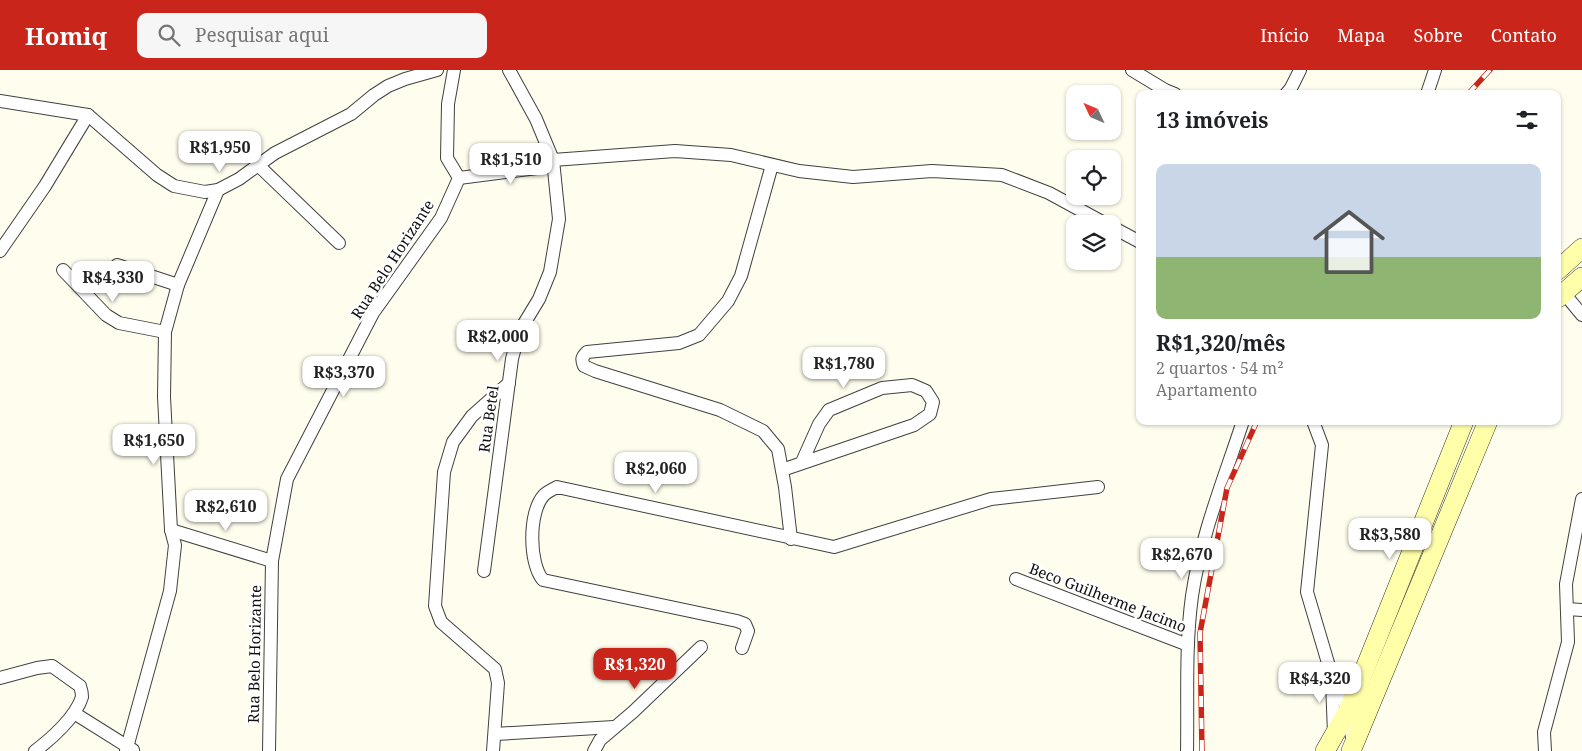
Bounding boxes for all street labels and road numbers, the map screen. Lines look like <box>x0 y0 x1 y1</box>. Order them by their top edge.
street label: Rua Belo Horizante <box>346 196 438 322</box>
street label: Rua Betel <box>473 384 503 454</box>
street label: Beco Guilherme Jacimo <box>1026 558 1190 636</box>
street label: Rua Belo Horizante <box>243 585 265 723</box>

